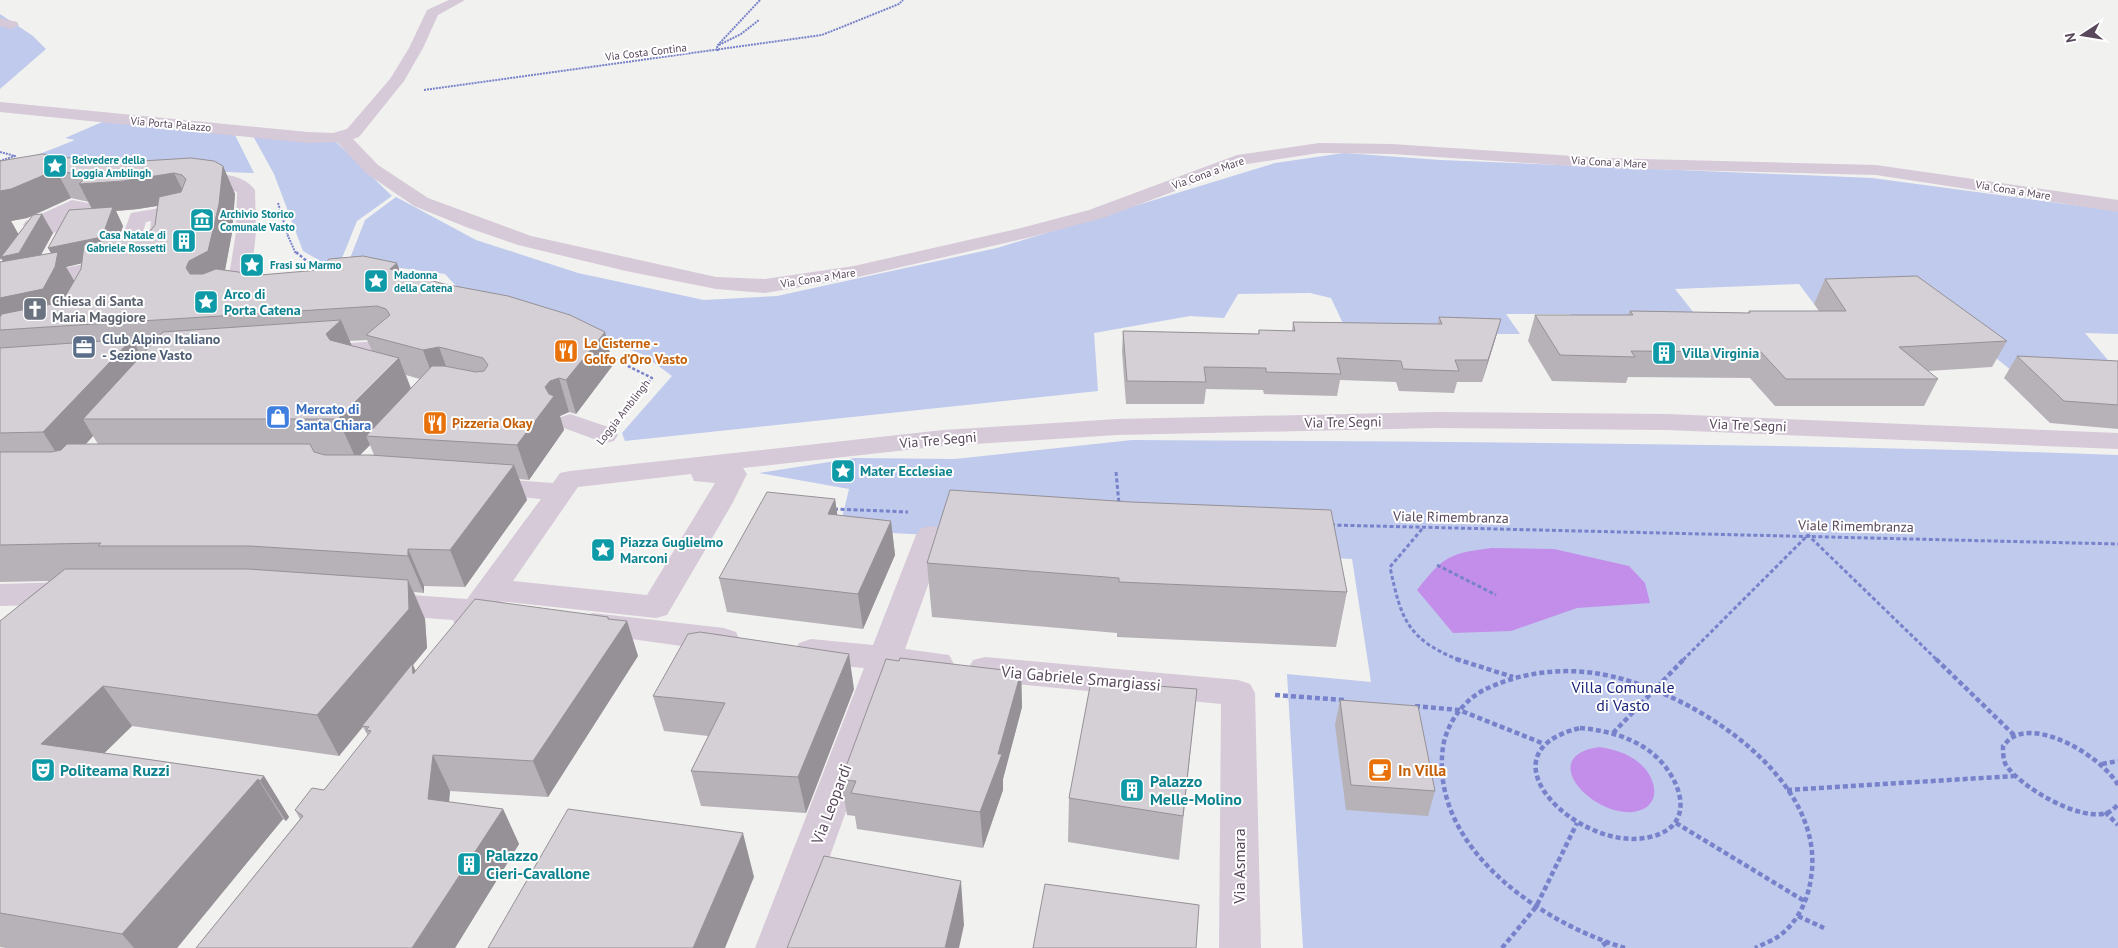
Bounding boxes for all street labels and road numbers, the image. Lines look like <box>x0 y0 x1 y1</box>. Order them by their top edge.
street label: Via Costa Contina <box>603 40 688 64</box>
street label: Via Porta Palazzo <box>129 113 212 135</box>
street label: Via Cona a Mare <box>1169 153 1246 193</box>
street label: Via Cona a Mare <box>1570 153 1648 171</box>
street label: Via Cona a Mare <box>1974 177 2052 203</box>
street label: Via Cona a Mare <box>779 265 857 291</box>
street label: Loggia Amblingh <box>593 377 653 447</box>
street label: Via Tre Segni <box>1303 412 1382 432</box>
street label: Via Tre Segni <box>1708 415 1787 435</box>
street label: Via Tre Segni <box>898 428 977 452</box>
street label: Viale Rimembranza <box>1392 507 1509 527</box>
street label: Viale Rimembranza <box>1797 516 1914 536</box>
street label: Via Gabriele Smargiassi <box>999 661 1162 695</box>
street label: Via Leopardi <box>806 761 855 848</box>
street label: Via Asmara <box>1229 828 1249 905</box>

